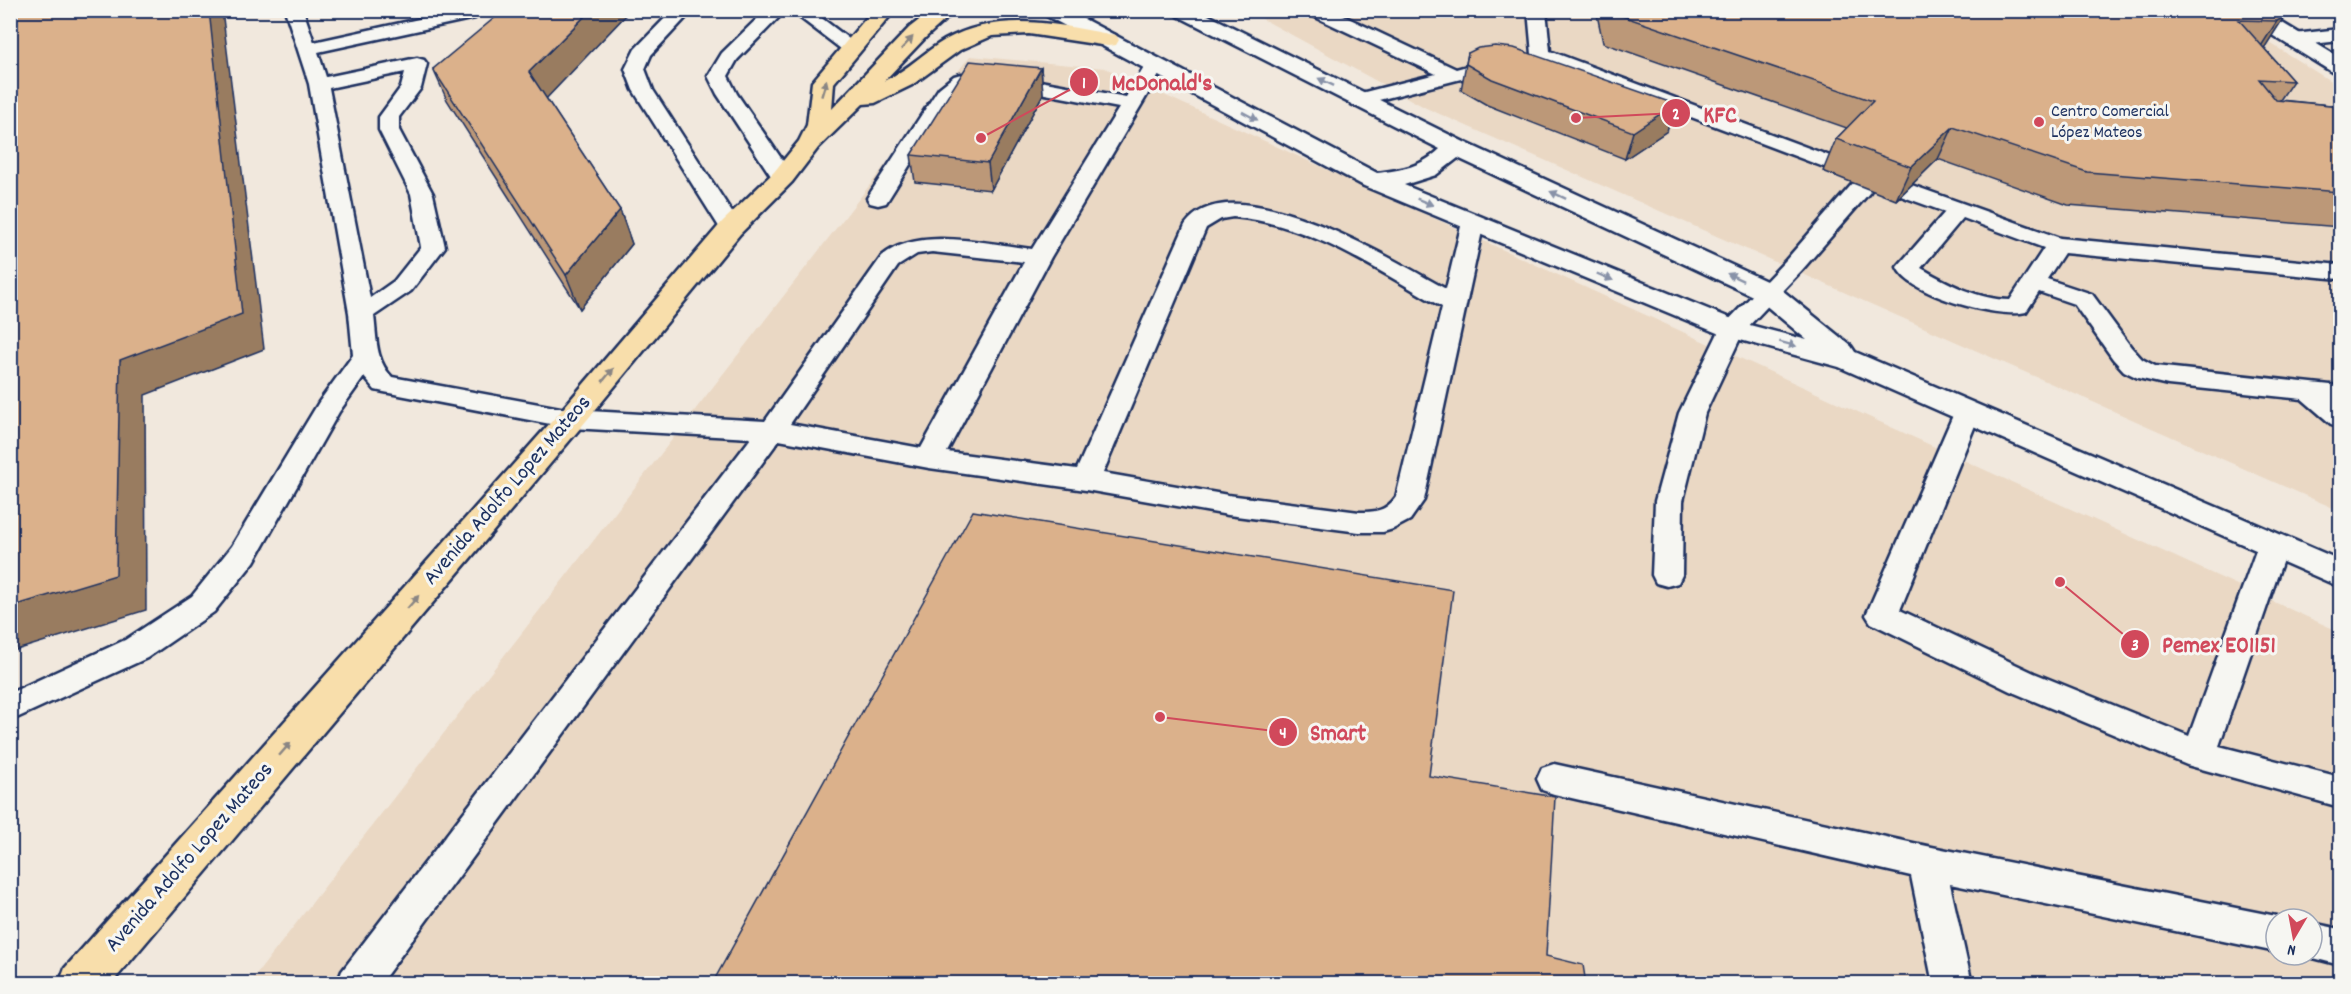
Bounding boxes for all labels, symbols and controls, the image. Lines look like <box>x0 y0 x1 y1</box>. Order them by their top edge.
one-way arrow <box>900 36 913 51</box>
callout: McDonald's <box>1069 61 1224 103</box>
text: McDonald's <box>1112 68 1212 102</box>
text: 1 <box>1082 72 1086 97</box>
one-way arrow <box>1318 77 1335 87</box>
one-way arrow <box>820 79 829 97</box>
callout: KFC <box>1661 92 1749 134</box>
text: KFC <box>1703 100 1737 134</box>
place label: Centro Comercial López Mateos <box>2051 100 2169 146</box>
text: 2 <box>1672 103 1680 128</box>
one-way arrow <box>1242 111 1259 121</box>
marker: Centro Comercial López Mateos <box>2032 115 2046 129</box>
one-way arrow <box>1549 191 1566 200</box>
one-way arrow <box>1416 197 1434 207</box>
one-way arrow <box>1726 272 1744 281</box>
one-way arrow <box>1596 273 1614 282</box>
one-way arrow <box>1779 340 1797 349</box>
one-way arrow <box>602 367 615 383</box>
street label: Avenida Adolfo Lopez Mateos <box>417 389 599 593</box>
one-way arrow <box>406 594 419 610</box>
callout: Pemex E01151 <box>2120 623 2288 665</box>
text: Pemex E01151 <box>2162 630 2276 664</box>
text: 3 <box>2131 634 2139 659</box>
callout: Smart <box>1268 711 1378 753</box>
text: Smart <box>1310 718 1366 752</box>
text: 4 <box>1279 722 1287 747</box>
one-way arrow <box>278 742 291 757</box>
street label: Avenida Adolfo Lopez Mateos <box>99 756 281 960</box>
north arrow <box>2264 907 2324 967</box>
text: N <box>2286 937 2298 961</box>

